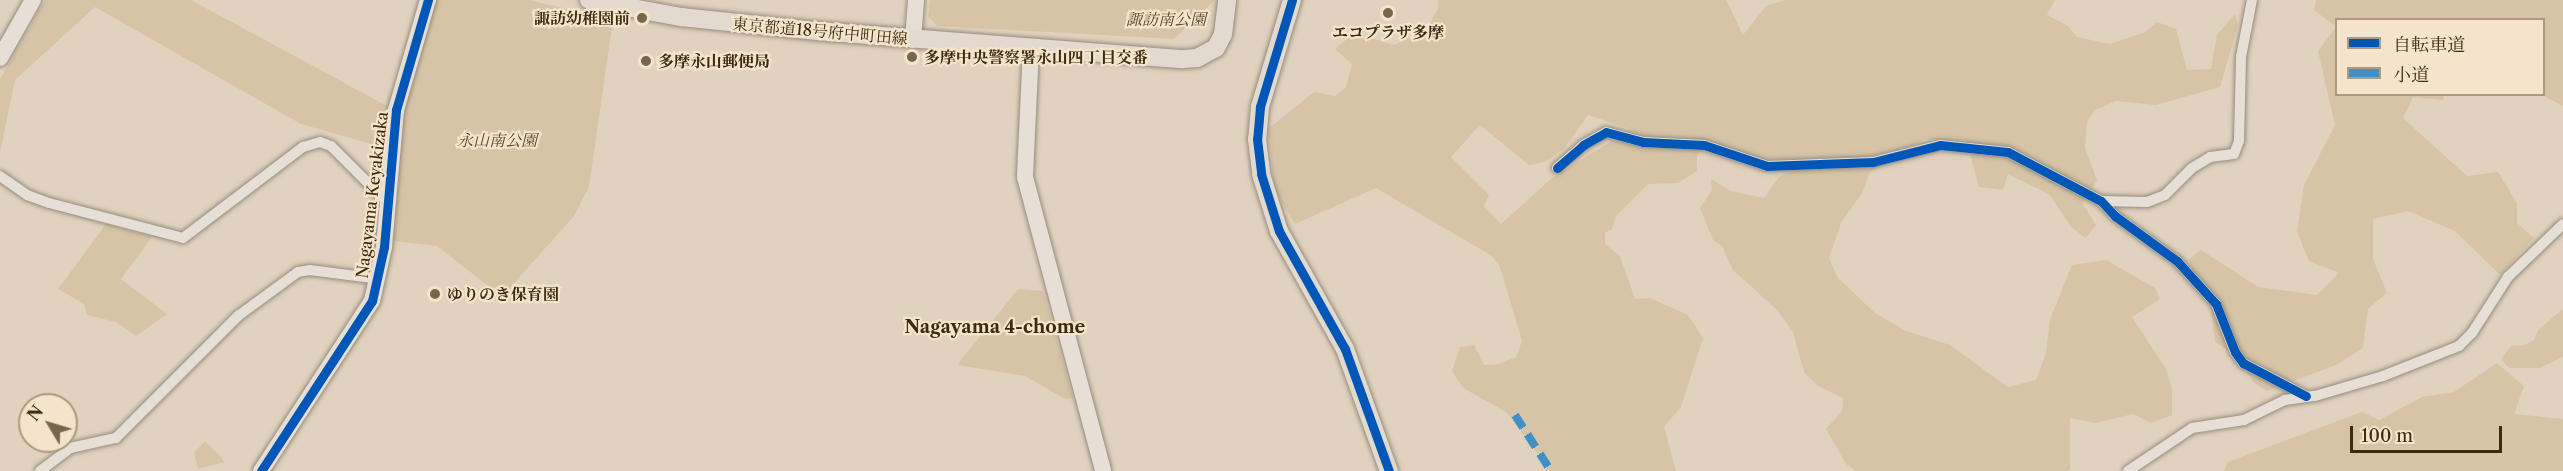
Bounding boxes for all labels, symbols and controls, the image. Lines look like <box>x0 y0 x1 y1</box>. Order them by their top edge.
marker: エコプラザ多摩 <box>1381 6 1395 20</box>
place label: 諏訪幼稚園前 <box>534 8 630 28</box>
park label: 諏訪南公園 <box>1126 9 1206 29</box>
marker: 諏訪幼稚園前 <box>635 11 649 25</box>
street label: 東京都道18号府中町田線 <box>731 14 909 48</box>
legend <box>2335 18 2545 96</box>
place label: エコプラザ多摩 <box>1332 22 1444 42</box>
text: 自転車道 <box>2393 34 2465 56</box>
place label: 多摩中央警察署永山四丁目交番 <box>924 47 1148 67</box>
marker: 多摩中央警察署永山四丁目交番 <box>905 50 919 64</box>
place label: 多摩永山郵便局 <box>658 51 770 71</box>
marker: 多摩永山郵便局 <box>639 54 653 68</box>
text: 小道 <box>2393 64 2429 86</box>
street label: Nagayama Keyakizaka <box>352 110 392 280</box>
park label: 永山南公園 <box>457 130 537 150</box>
place label: ゆりのき保育園 <box>447 284 559 304</box>
marker: ゆりのき保育園 <box>428 287 442 301</box>
district label: Nagayama 4-chome <box>905 316 1085 338</box>
north arrow <box>18 393 78 453</box>
text: N <box>23 402 48 425</box>
scale bar <box>2353 414 2504 452</box>
text: 100 m <box>2361 425 2413 447</box>

